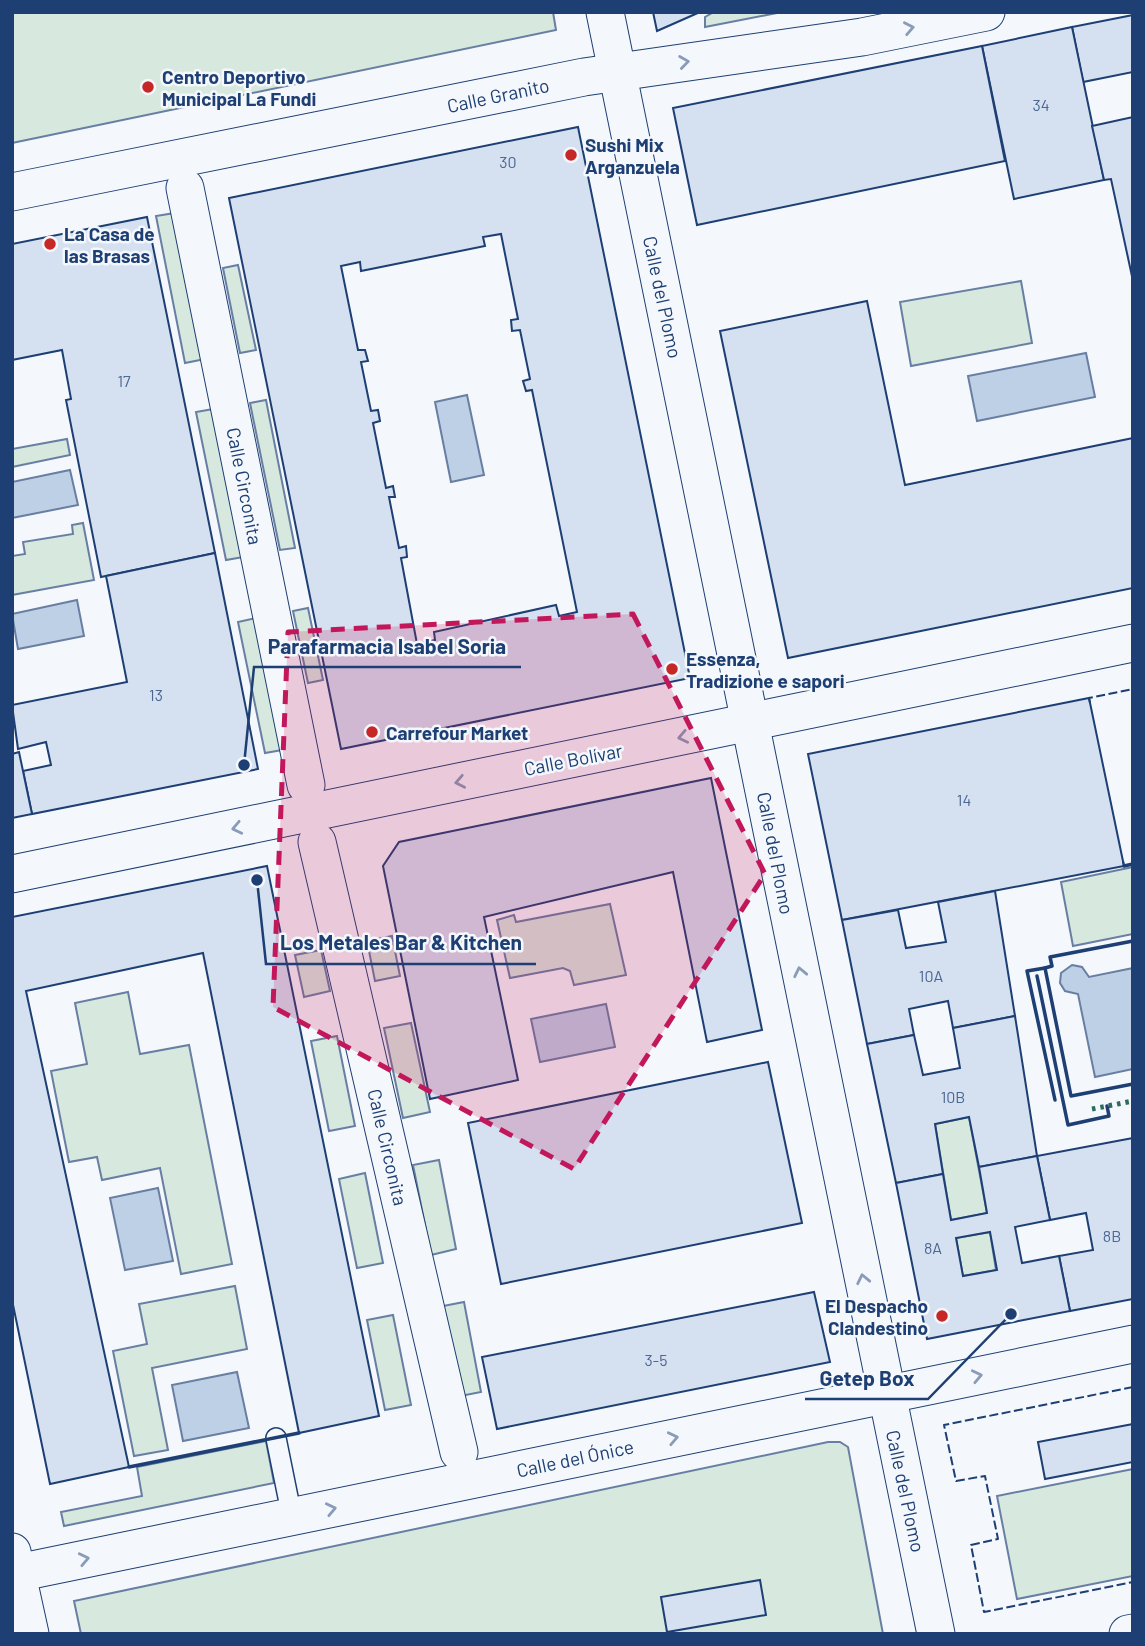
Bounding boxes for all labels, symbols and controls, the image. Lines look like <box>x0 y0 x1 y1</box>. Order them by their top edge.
one-way arrow <box>903 21 915 36</box>
one-way arrow <box>679 55 690 70</box>
place label: Centro Deportivo Municipal La Fundi <box>162 65 316 110</box>
street label: Calle Granito <box>445 73 551 117</box>
marker: Centro Deportivo Municipal La Fundi <box>140 79 156 95</box>
house number: 34 <box>1032 95 1050 114</box>
place label: Sushi Mix Arganzuela <box>585 133 680 178</box>
marker: Sushi Mix Arganzuela <box>563 147 579 163</box>
house number: 30 <box>499 152 517 171</box>
place label: La Casa de las Brasas <box>64 222 155 267</box>
street label: Calle del Plomo <box>639 234 687 360</box>
marker: La Casa de las Brasas <box>42 236 58 252</box>
house number: 17 <box>117 371 131 390</box>
street label: Calle Circonita <box>222 425 268 547</box>
callout: Parafarmacia Isabel Soria <box>254 625 521 667</box>
text: Parafarmacia Isabel Soria <box>268 633 506 658</box>
place label: Essenza, Tradizione e sapori <box>686 647 845 692</box>
marker: Essenza, Tradizione e sapori <box>664 661 680 677</box>
house number: 13 <box>149 685 163 704</box>
place label: Carrefour Market <box>386 721 528 744</box>
marker: Carrefour Market <box>364 724 380 740</box>
one-way arrow <box>677 728 689 743</box>
street label: Calle Bolívar <box>522 738 624 780</box>
one-way arrow <box>454 774 466 789</box>
street label: Calle del Plomo <box>753 790 799 916</box>
house number: 14 <box>957 790 971 809</box>
one-way arrow <box>231 819 243 834</box>
callout: Los Metales Bar & Kitchen <box>266 922 536 964</box>
text: Los Metales Bar & Kitchen <box>280 929 522 954</box>
one-way arrow <box>793 966 808 978</box>
house number: 10A <box>919 966 943 985</box>
street label: Calle Circonita <box>363 1086 413 1208</box>
house number: 10B <box>941 1087 965 1106</box>
house number: 8B <box>1103 1226 1121 1245</box>
house number: 8A <box>924 1238 942 1257</box>
one-way arrow <box>856 1273 871 1285</box>
place label: El Despacho Clandestino <box>825 1294 928 1339</box>
marker: El Despacho Clandestino <box>934 1308 950 1324</box>
house number: 3-5 <box>645 1350 667 1369</box>
callout: Getep Box <box>805 1357 928 1399</box>
text: Getep Box <box>820 1365 914 1390</box>
one-way arrow <box>971 1369 983 1384</box>
street label: Calle del Plomo <box>882 1428 930 1554</box>
one-way arrow <box>667 1431 679 1446</box>
street label: Calle del Ónice <box>514 1434 636 1482</box>
one-way arrow <box>325 1502 337 1517</box>
one-way arrow <box>78 1553 90 1568</box>

